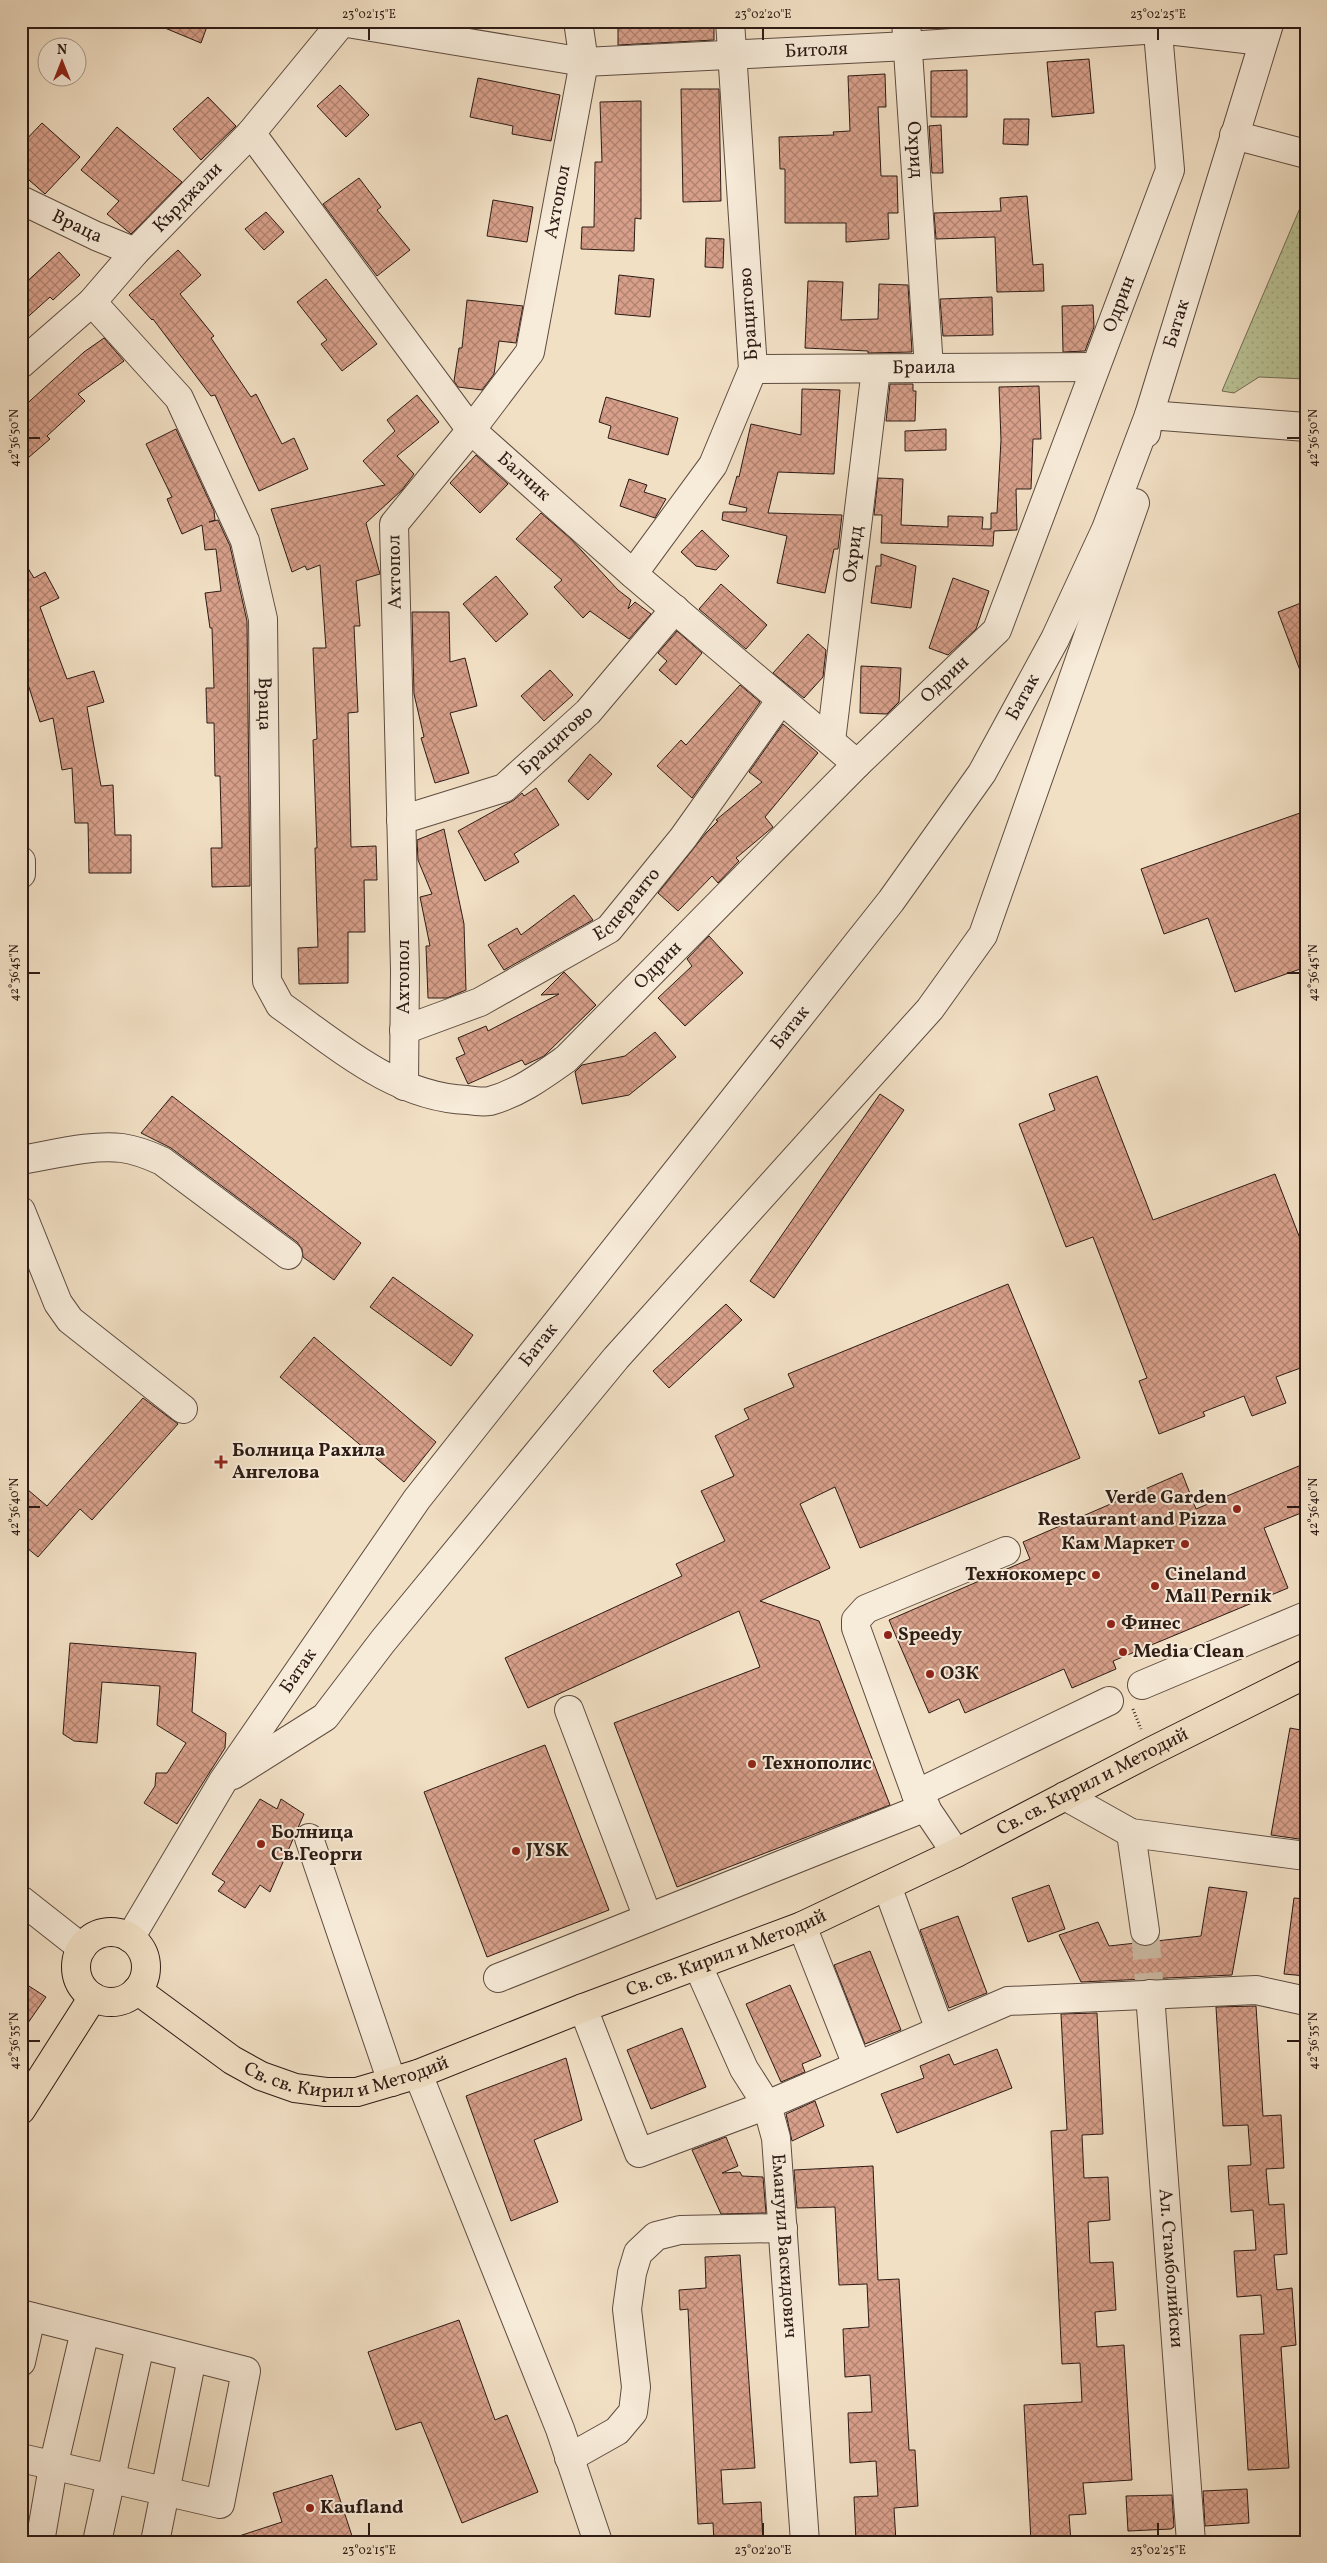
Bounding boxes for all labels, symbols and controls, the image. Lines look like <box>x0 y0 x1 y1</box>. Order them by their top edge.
text: 23°02'15"E <box>342 7 396 23</box>
text: 23°02'20"E <box>735 7 791 23</box>
text: 23°02'25"E <box>1130 7 1186 23</box>
street label: Битоля <box>784 36 849 65</box>
north arrow <box>38 38 88 88</box>
text: N <box>57 41 67 60</box>
street label: Охрид <box>900 120 929 179</box>
street label: Кърджали <box>147 157 228 239</box>
street label: Ахтопол <box>538 163 578 241</box>
street label: Враца <box>47 204 106 250</box>
street label: Брацигово <box>733 267 765 361</box>
street label: Одрин <box>1097 272 1142 336</box>
street label: Батак <box>1157 296 1197 351</box>
street label: Браила <box>892 355 956 381</box>
text: 42°36'50"N <box>7 409 23 467</box>
text: 42°36'50"N <box>1306 409 1322 467</box>
street label: Балчик <box>491 446 556 508</box>
street label: Охрид <box>837 524 870 584</box>
street label: Ахтопол <box>381 535 409 609</box>
street label: Одрин <box>915 650 975 709</box>
street label: Батак <box>1000 669 1046 725</box>
street label: Враца <box>251 677 277 731</box>
street label: Брацигово <box>513 700 599 782</box>
street label: Есперанто <box>589 862 667 948</box>
street label: Одрин <box>628 936 688 996</box>
street label: Ахтопол <box>391 940 417 1014</box>
text: 42°36'45"N <box>7 944 23 1002</box>
text: 42°36'45"N <box>1306 944 1322 1002</box>
street label: Батак <box>765 1000 816 1055</box>
street label: Батак <box>513 1318 564 1373</box>
place label: Болница Рахила Ангелова <box>232 1438 385 1486</box>
marker: Болница Рахила Ангелова <box>214 1455 228 1469</box>
text: 42°36'40"N <box>7 1478 23 1536</box>
text: 42°36'40"N <box>1306 1478 1322 1536</box>
place label: Verde Garden Restaurant and Pizza <box>1037 1485 1227 1533</box>
marker: Verde Garden Restaurant and Pizza <box>1231 1503 1243 1515</box>
place label: Кам Маркет <box>1061 1531 1176 1557</box>
marker: Кам Маркет <box>1179 1538 1191 1550</box>
place label: Технокомерс <box>965 1562 1086 1588</box>
place label: Cineland Mall Pernik <box>1165 1562 1272 1610</box>
marker: Технокомерс <box>1090 1569 1102 1581</box>
marker: Cineland Mall Pernik <box>1149 1580 1161 1592</box>
place label: Финес <box>1121 1611 1181 1637</box>
marker: Финес <box>1105 1618 1117 1630</box>
place label: Speedy <box>898 1622 963 1648</box>
marker: Speedy <box>882 1629 894 1641</box>
place label: Media Clean <box>1133 1639 1244 1665</box>
street label: Батак <box>274 1643 323 1699</box>
marker: Media Clean <box>1117 1646 1129 1658</box>
place label: ОЗК <box>940 1661 979 1687</box>
marker: ОЗК <box>924 1668 936 1680</box>
street label: Св. св. Кирил и Методий <box>992 1722 1193 1843</box>
place label: Технополис <box>762 1751 872 1777</box>
marker: Технополис <box>746 1758 758 1770</box>
place label: Болница Св.Георги <box>271 1820 363 1868</box>
marker: Болница Св.Георги <box>255 1838 267 1850</box>
place label: JYSK <box>525 1838 569 1864</box>
marker: JYSK <box>510 1845 522 1857</box>
street label: Св. св. Кирил и Методий <box>622 1903 831 2004</box>
text: 42°36'35"N <box>7 2012 23 2070</box>
text: 42°36'35"N <box>1306 2012 1322 2070</box>
street label: Св. св. Кирил и Методий <box>241 2048 453 2074</box>
text: Св. св. Кирил и Методий <box>239 2050 453 2105</box>
street label: Емануил Васкидович <box>764 2153 803 2339</box>
street label: Ал. Стамболийски <box>1152 2188 1189 2349</box>
place label: Kaufland <box>320 2495 404 2521</box>
marker: Kaufland <box>304 2502 316 2514</box>
text: 23°02'15"E <box>342 2543 396 2559</box>
text: 23°02'20"E <box>735 2543 791 2559</box>
text: 23°02'25"E <box>1130 2543 1186 2559</box>

